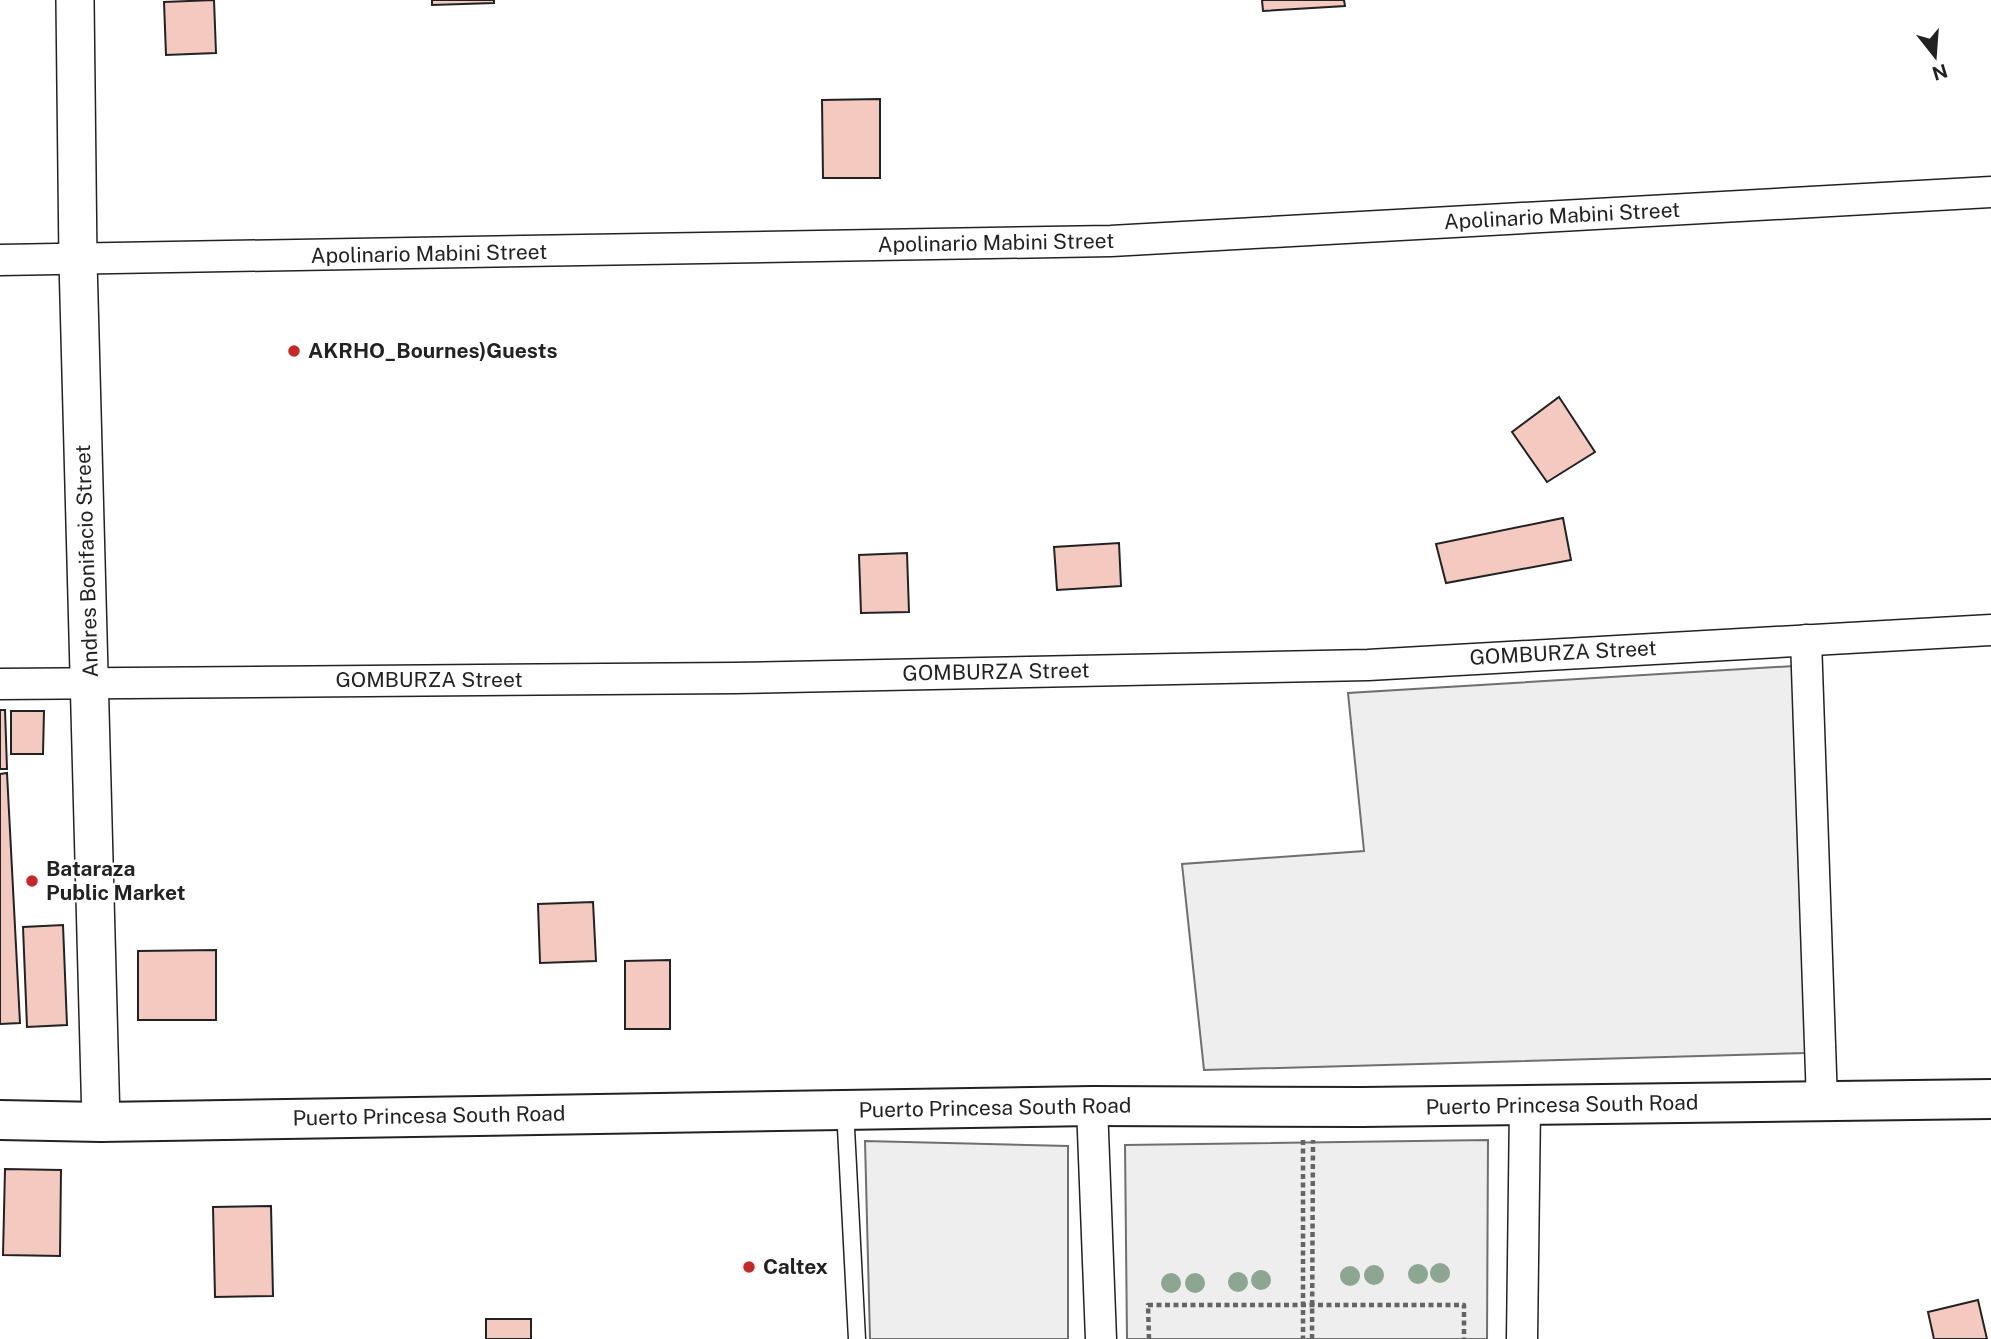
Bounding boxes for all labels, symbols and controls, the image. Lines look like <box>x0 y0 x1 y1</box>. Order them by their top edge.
north arrow <box>1900 21 1970 91</box>
text: N <box>1930 60 1950 85</box>
street label: Apolinario Mabini Street <box>1443 197 1681 234</box>
street label: Apolinario Mabini Street <box>877 228 1114 257</box>
street label: Apolinario Mabini Street <box>310 239 547 268</box>
place label: AKRHO_Bournes)Guests <box>308 338 558 363</box>
marker: AKRHO_Bournes)Guests <box>286 343 302 359</box>
street label: Andres Bonifacio Street <box>70 444 103 678</box>
street label: GOMBURZA Street <box>1469 635 1657 670</box>
street label: GOMBURZA Street <box>902 657 1090 686</box>
street label: GOMBURZA Street <box>335 667 523 692</box>
place label: Bataraza Public Market <box>46 856 185 905</box>
marker: Bataraza Public Market <box>24 873 40 889</box>
street label: Puerto Princesa South Road <box>1425 1090 1699 1119</box>
street label: Puerto Princesa South Road <box>858 1093 1132 1122</box>
street label: Puerto Princesa South Road <box>292 1101 566 1130</box>
place label: Caltex <box>763 1254 828 1279</box>
marker: Caltex <box>741 1259 757 1275</box>

